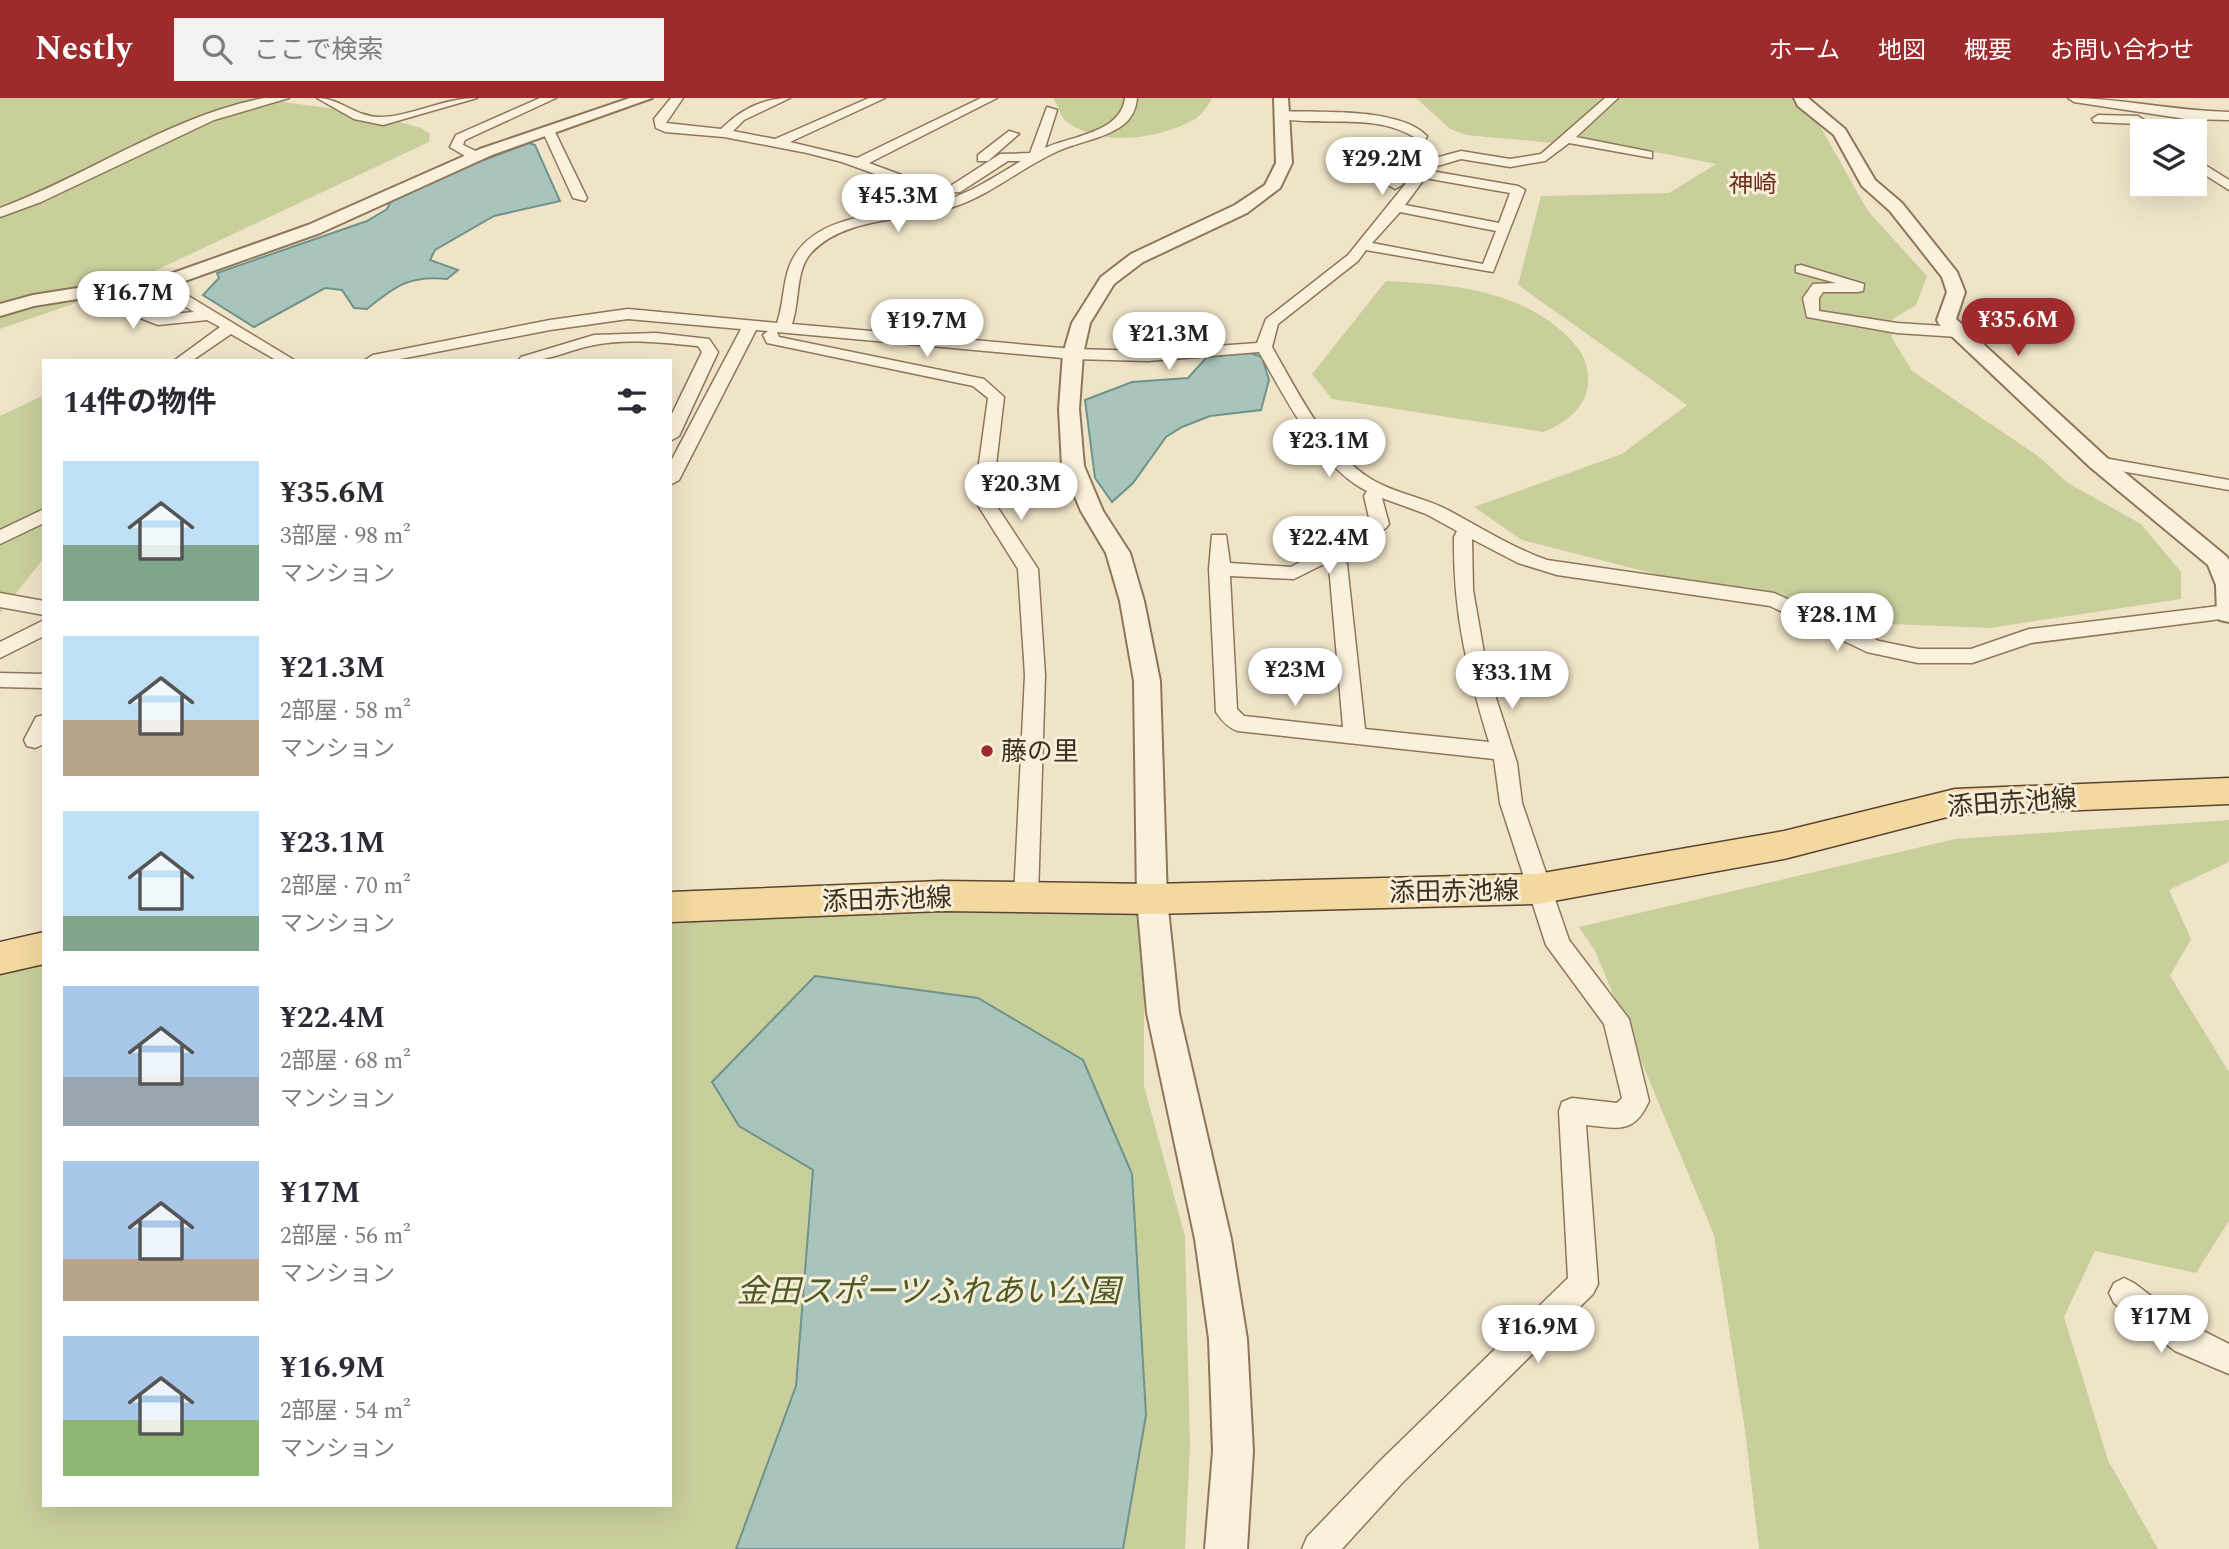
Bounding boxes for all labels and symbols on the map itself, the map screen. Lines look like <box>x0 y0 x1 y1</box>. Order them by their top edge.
pin: ¥29.2M <box>1325 138 1439 197</box>
district label: 神崎 <box>1729 167 1777 203</box>
pin: ¥45.3M <box>841 174 955 234</box>
pin: ¥16.7M <box>76 272 190 331</box>
pin: ¥35.6M <box>1961 299 2075 358</box>
pin: ¥19.7M <box>870 300 984 359</box>
pin: ¥21.3M <box>1112 313 1226 372</box>
pin: ¥23.1M <box>1272 420 1386 479</box>
pin: ¥20.3M <box>964 462 1078 522</box>
pin: ¥22.4M <box>1272 517 1386 576</box>
pin: ¥28.1M <box>1780 594 1894 653</box>
pin: ¥23M <box>1254 648 1336 708</box>
pin: ¥33.1M <box>1455 652 1569 711</box>
place label: 藤の里 <box>1001 732 1079 772</box>
marker: 藤の里 <box>979 743 995 759</box>
street label: 添田赤池線 <box>1946 779 2078 827</box>
street label: 添田赤池線 <box>1389 871 1519 913</box>
street label: 添田赤池線 <box>821 878 953 922</box>
park label: 金田スポーツふれあい公園 <box>736 1268 1124 1317</box>
pin: ¥17M <box>2120 1296 2202 1355</box>
pin: ¥16.9M <box>1481 1306 1595 1365</box>

